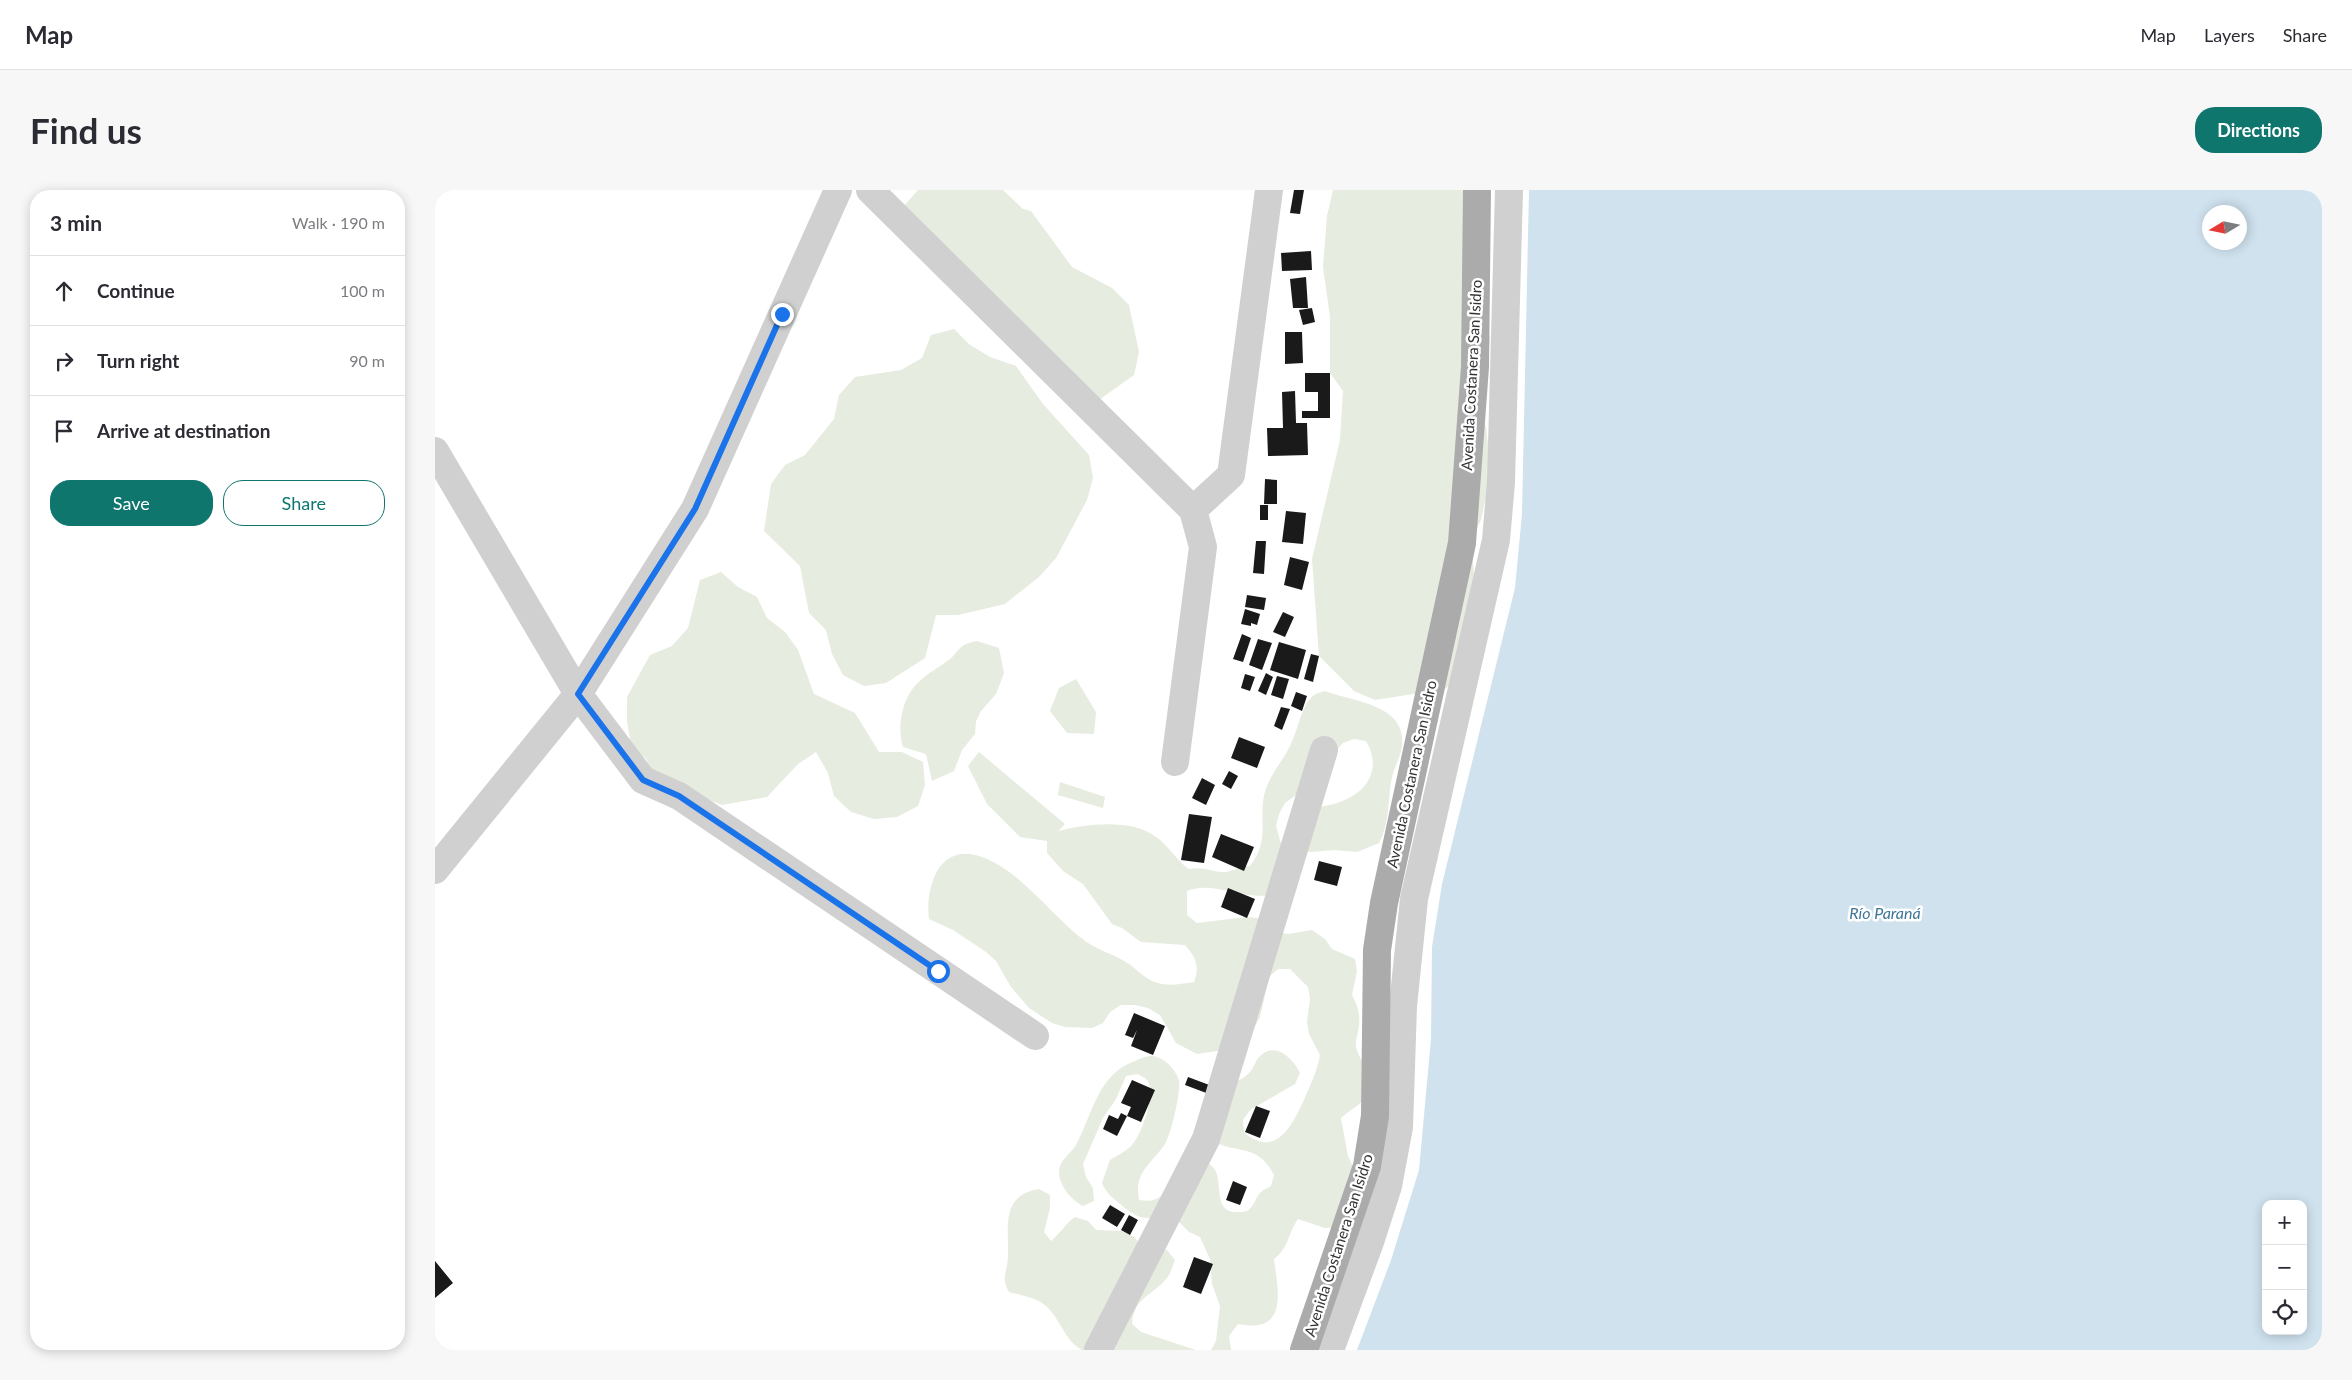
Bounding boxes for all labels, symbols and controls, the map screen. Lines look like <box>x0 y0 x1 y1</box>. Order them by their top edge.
text: Map <box>25 20 73 49</box>
text: Map <box>2140 24 2176 46</box>
text: Layers <box>2204 24 2255 46</box>
text: Share <box>2283 24 2327 46</box>
button: Directions <box>2195 107 2322 153</box>
text: Find us <box>30 109 142 151</box>
north arrow <box>2202 205 2247 250</box>
text: 3 min <box>50 210 102 235</box>
text: Walk · 190 m <box>292 213 385 232</box>
icon: ahead <box>50 277 78 305</box>
text: Continue <box>97 279 175 302</box>
street label: Avenida Costanera San Isidro <box>1457 279 1485 471</box>
text: 100 m <box>340 281 385 300</box>
route end <box>771 303 794 326</box>
icon: right <box>50 347 78 375</box>
text: Turn right <box>97 349 179 372</box>
text: 90 m <box>349 351 385 370</box>
icon: arrive <box>50 417 78 445</box>
text: Arrive at destination <box>97 419 270 442</box>
button: Save <box>50 480 213 526</box>
button: Share <box>223 480 385 526</box>
street label: Avenida Costanera San Isidro <box>1382 679 1440 869</box>
water label: Río Paraná <box>1849 903 1922 922</box>
route start <box>927 960 950 983</box>
street label: Avenida Costanera San Isidro <box>1300 1151 1376 1339</box>
map controls <box>2262 1200 2307 1335</box>
button: + <box>2262 1200 2307 1245</box>
button: − <box>2262 1245 2307 1290</box>
button: locate <box>2262 1290 2307 1335</box>

